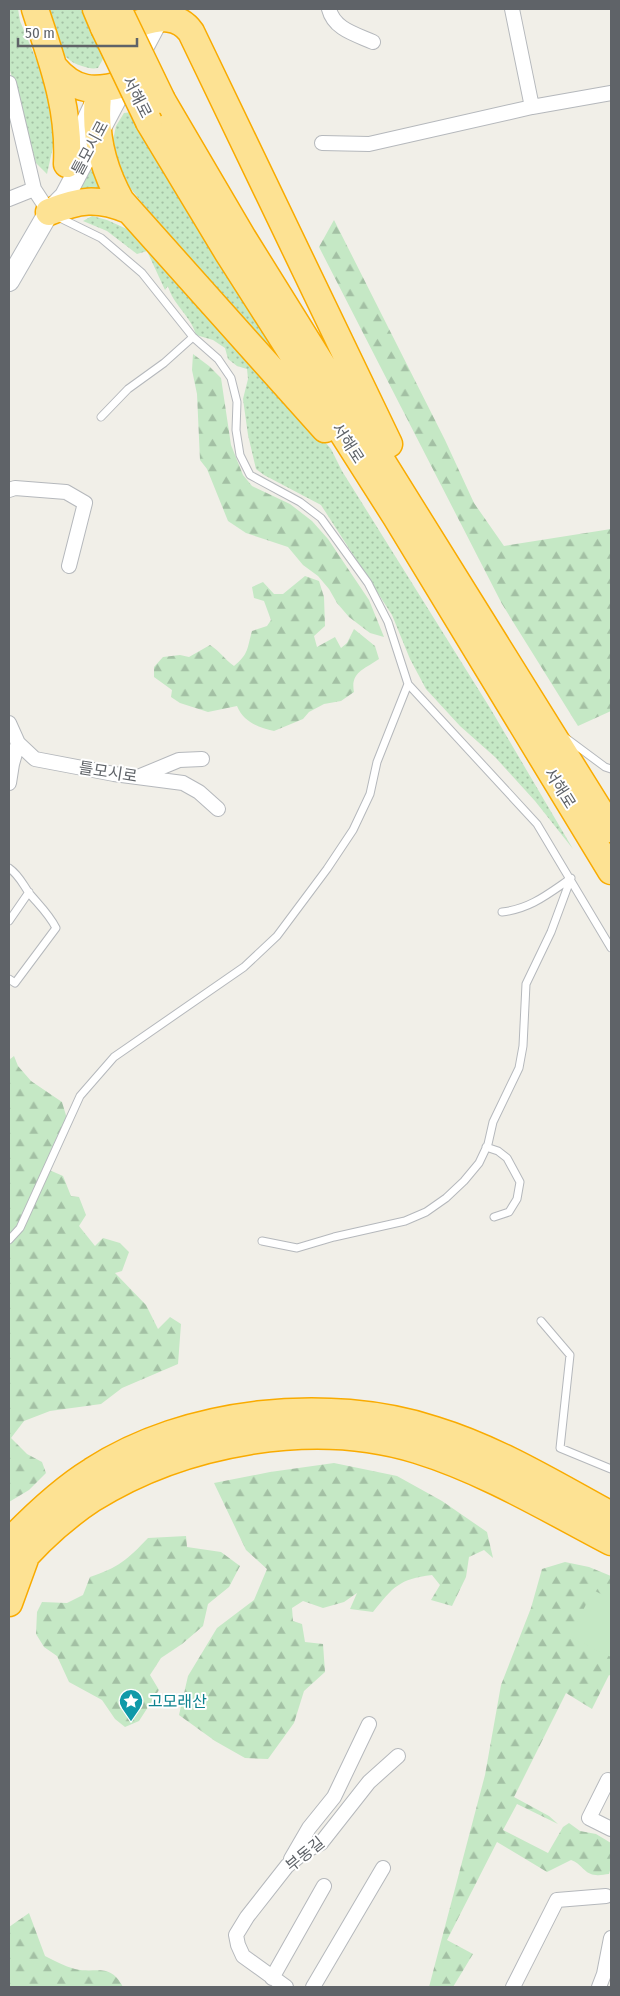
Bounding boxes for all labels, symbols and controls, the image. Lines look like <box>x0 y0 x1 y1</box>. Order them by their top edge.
scale bar <box>18 15 136 47</box>
text: 50 m <box>25 24 55 42</box>
street label: 서해로 <box>119 73 156 121</box>
street label: 틀모시로 <box>68 117 112 178</box>
street label: 서해로 <box>328 419 368 467</box>
street label: 틀모시로 <box>77 758 139 786</box>
street label: 서해로 <box>540 764 580 812</box>
place icon: 고모래산 <box>118 1688 144 1722</box>
place label: 고모래산 <box>148 1692 207 1711</box>
street label: 부동길 <box>282 1833 328 1875</box>

